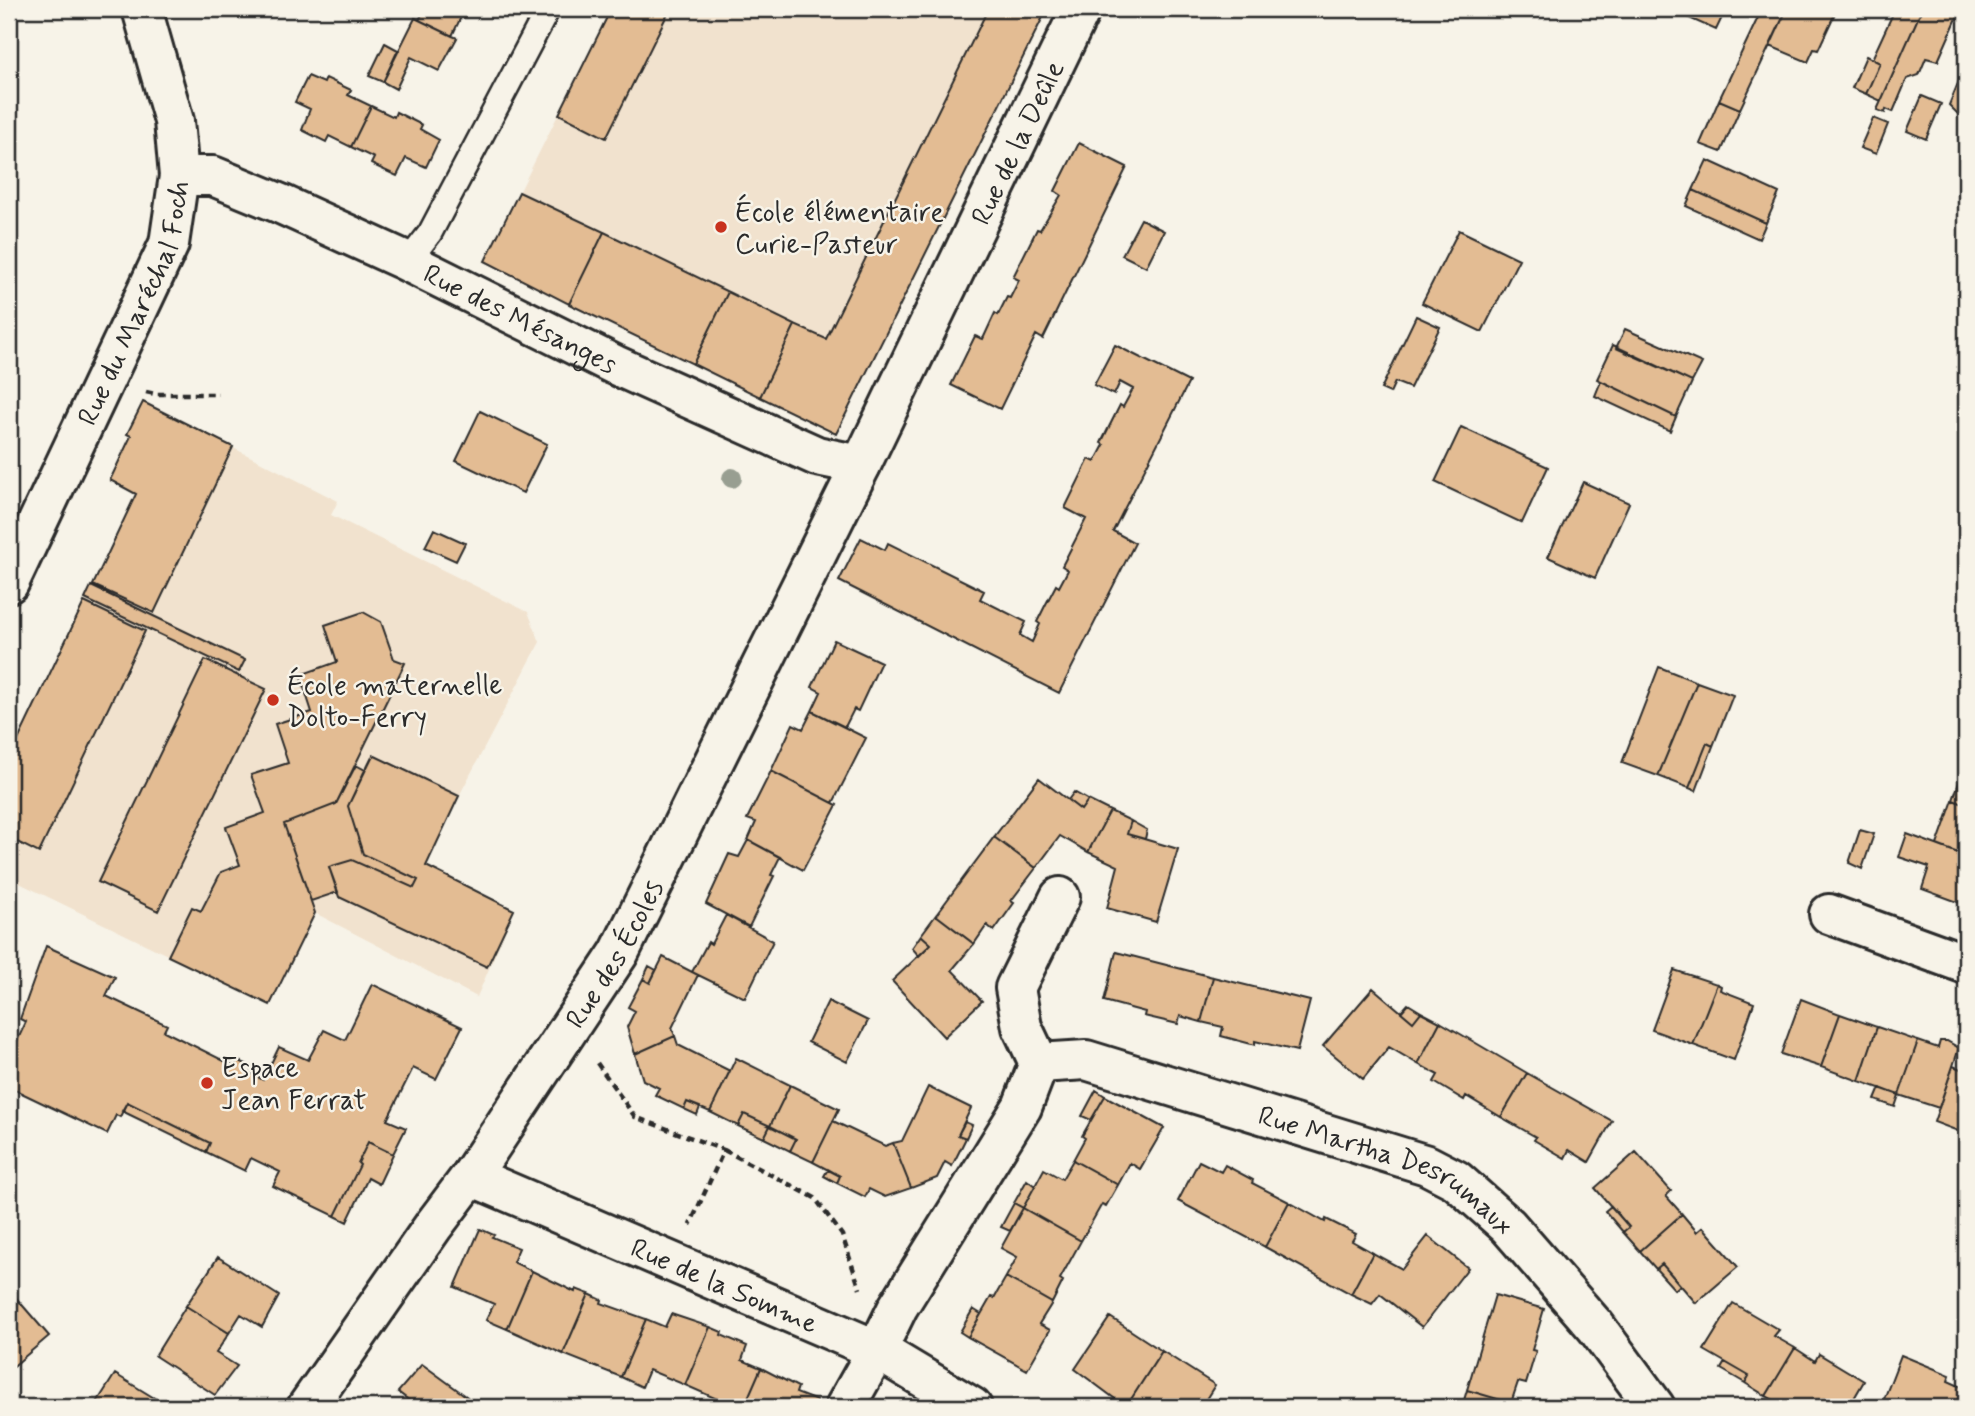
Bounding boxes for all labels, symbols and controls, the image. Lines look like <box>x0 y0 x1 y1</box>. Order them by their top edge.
street label: Rue de la Deûle <box>964 55 1074 232</box>
street label: Rue du Maréchal Foch <box>70 178 199 432</box>
place label: École élémentaire Curie-Pasteur <box>735 193 944 264</box>
marker: École élémentaire Curie-Pasteur <box>713 219 729 235</box>
street label: Rue des Mésanges <box>417 257 623 384</box>
place label: École maternelle Dolto-Ferry <box>287 666 503 737</box>
marker: École maternelle Dolto-Ferry <box>265 692 281 708</box>
street label: Rue des Écoles <box>558 874 673 1036</box>
place label: Espace Jean Ferrat <box>221 1051 366 1120</box>
marker: Espace Jean Ferrat <box>199 1075 215 1091</box>
street label: Rue Martha Desrumaux <box>1253 1098 1521 1244</box>
street label: Rue de la Somme <box>624 1231 823 1343</box>

